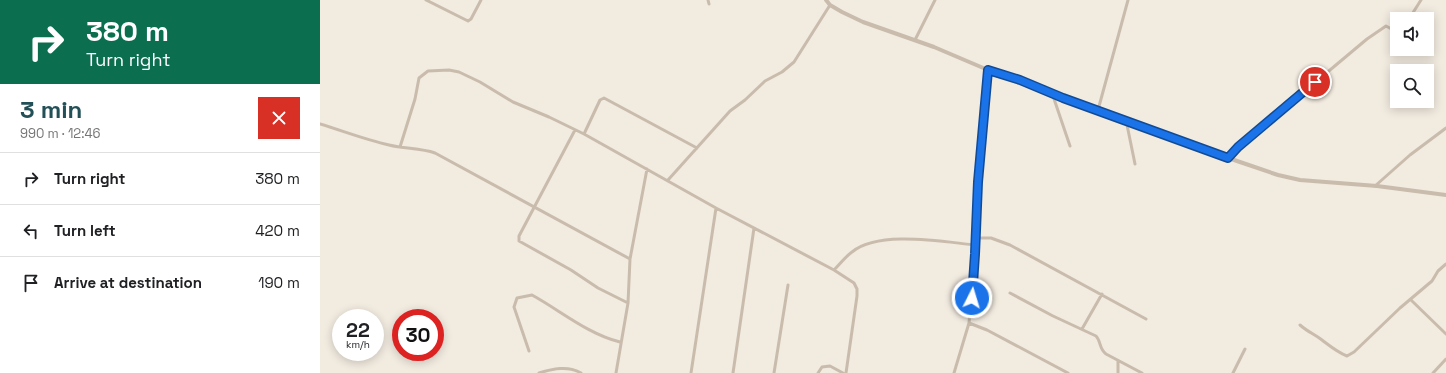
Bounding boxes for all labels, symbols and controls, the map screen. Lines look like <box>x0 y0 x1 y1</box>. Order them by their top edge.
map controls <box>1390 12 1434 108</box>
button: sound <box>1390 12 1434 56</box>
text: 380 m <box>86 13 169 49</box>
icon: right <box>20 16 72 68</box>
text: Turn right <box>86 48 170 71</box>
button: search <box>1390 64 1434 108</box>
pin <box>1298 65 1332 99</box>
icon: arrive <box>1304 71 1326 93</box>
text: 3 min <box>20 94 82 125</box>
button: close <box>258 97 300 139</box>
text: 990 m · 12:46 <box>20 125 101 142</box>
icon: right <box>20 168 42 190</box>
text: Turn right <box>54 169 125 188</box>
text: 380 m <box>255 169 300 188</box>
icon: left <box>20 220 42 242</box>
text: Turn left <box>54 221 116 240</box>
text: 420 m <box>255 221 300 240</box>
icon: arrive <box>20 272 42 294</box>
text: Arrive at destination <box>54 273 202 292</box>
text: 190 m <box>258 273 300 292</box>
position arrow <box>951 277 993 319</box>
speed limit sign: 30 <box>392 309 444 361</box>
text: 22 <box>346 317 370 343</box>
text: km/h <box>346 338 370 351</box>

